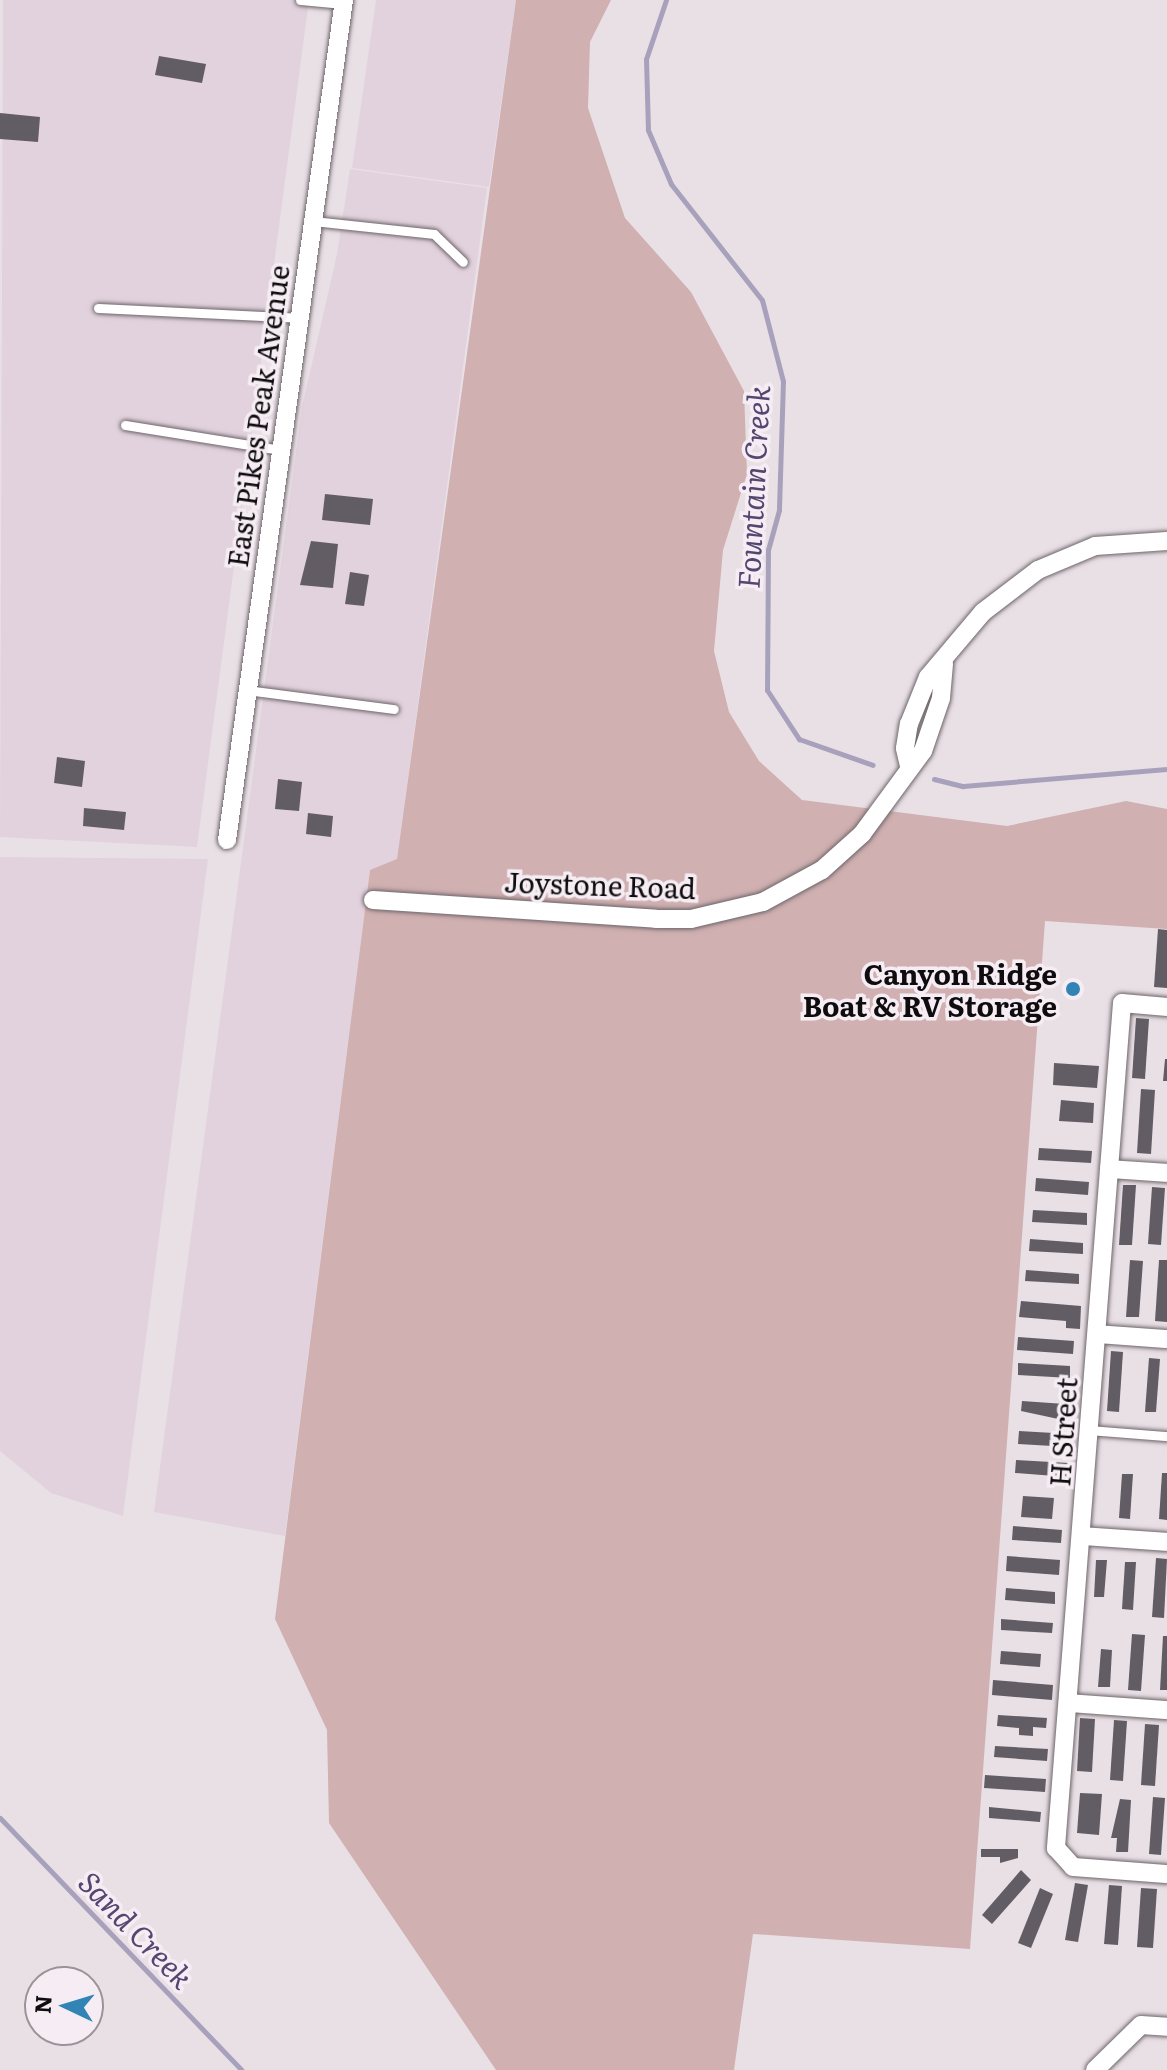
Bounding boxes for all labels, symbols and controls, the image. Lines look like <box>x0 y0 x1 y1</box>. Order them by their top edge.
street label: East Pikes Peak Avenue <box>219 263 295 569</box>
water label: Fountain Creek <box>729 384 775 590</box>
street label: Joystone Road <box>503 864 697 904</box>
place label: Canyon Ridge Boat & RV Storage <box>803 956 1057 1022</box>
marker: Canyon Ridge Boat & RV Storage <box>1064 980 1082 998</box>
street label: H Street <box>1041 1376 1083 1488</box>
water label: Sand Creek <box>73 1863 201 1995</box>
north arrow <box>24 1966 104 2046</box>
text: N <box>24 1994 59 2015</box>

